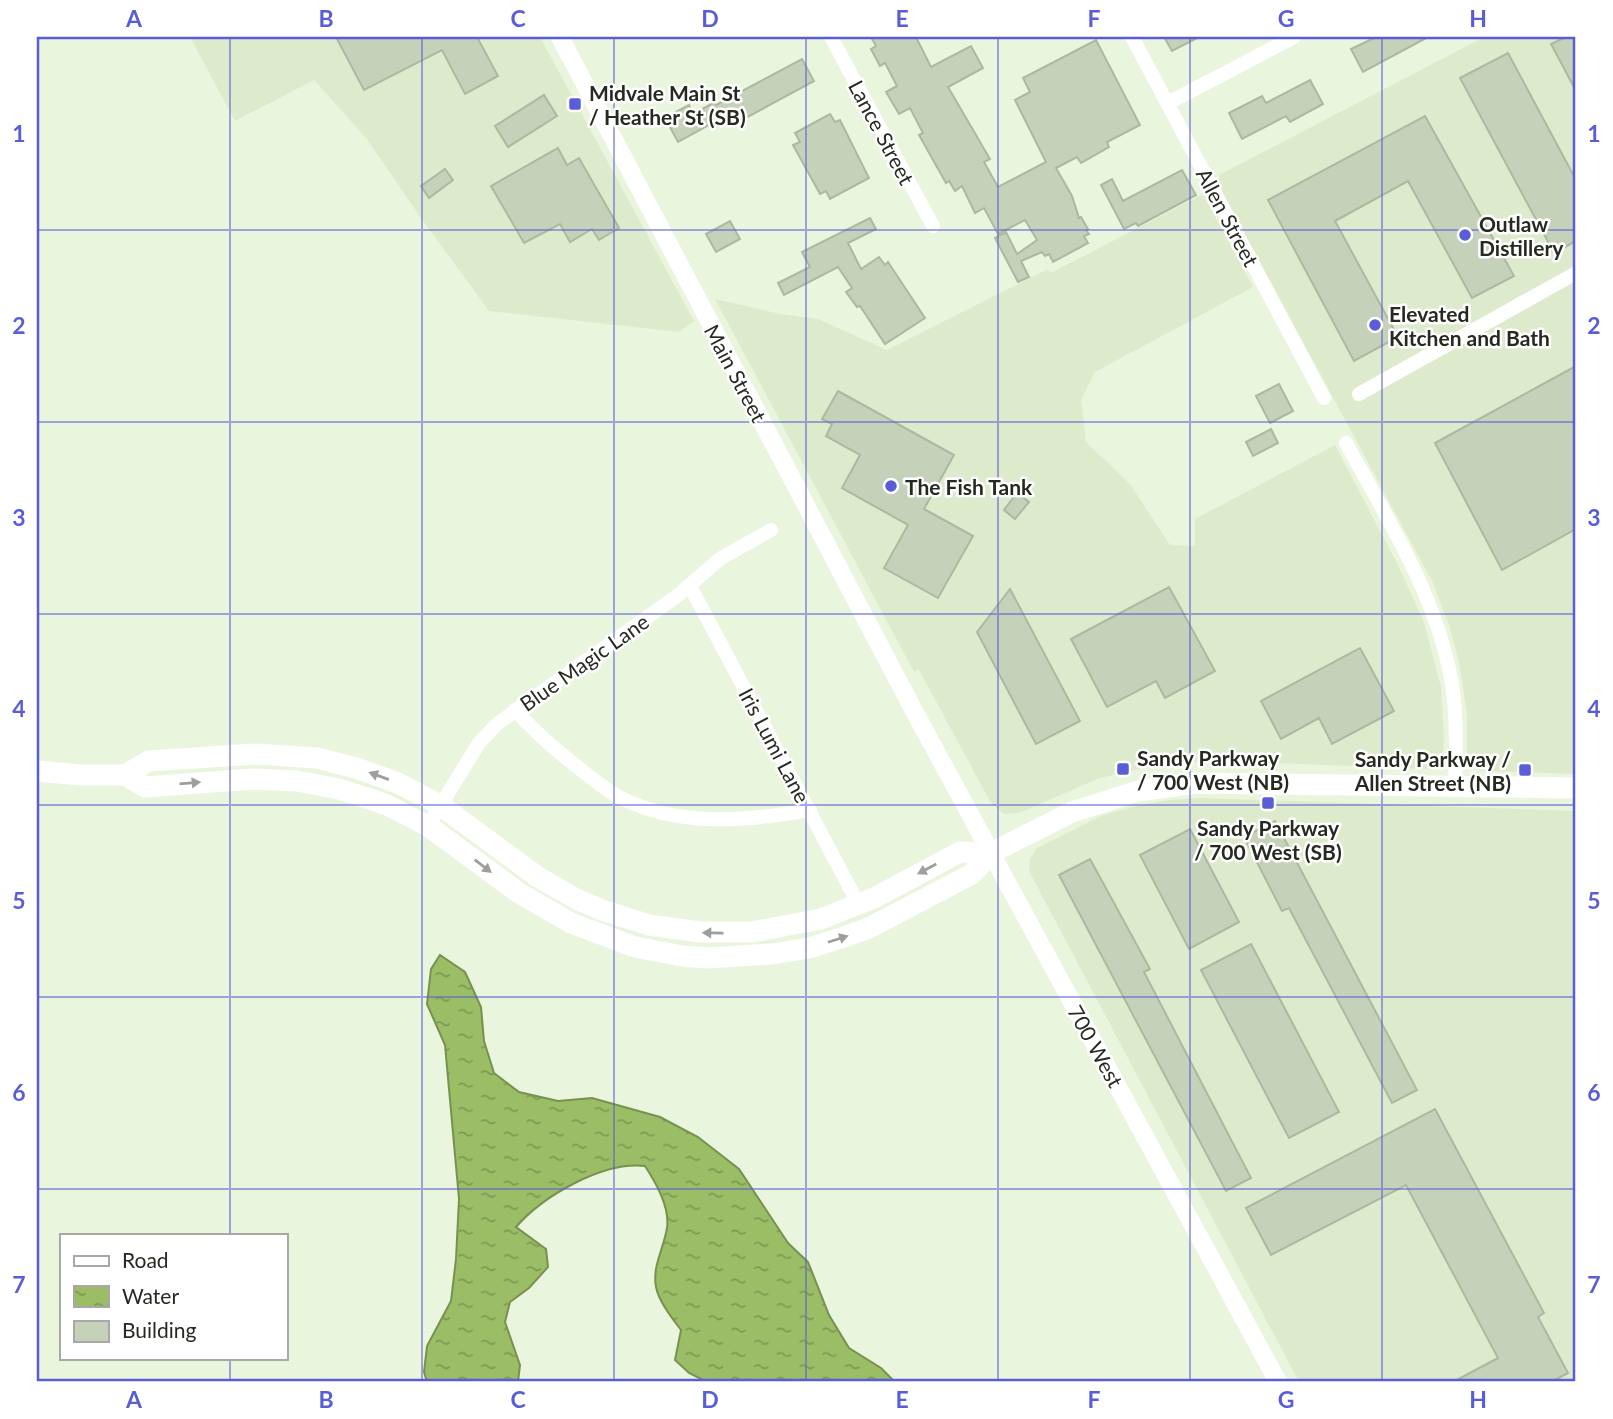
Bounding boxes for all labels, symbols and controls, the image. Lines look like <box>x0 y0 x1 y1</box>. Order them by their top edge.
text: A <box>125 4 143 32</box>
text: B <box>318 4 334 32</box>
text: C <box>510 4 526 32</box>
text: D <box>701 4 719 32</box>
text: E <box>895 4 909 32</box>
text: F <box>1087 4 1101 32</box>
text: G <box>1278 4 1294 32</box>
text: H <box>1469 4 1487 32</box>
street label: Lance Street <box>844 76 920 189</box>
place label: Midvale Main St / Heather St (SB) <box>589 80 746 129</box>
marker: Midvale Main St / Heather St (SB) <box>567 96 583 112</box>
text: 1 <box>12 119 26 147</box>
text: 1 <box>1587 119 1601 147</box>
street label: Allen Street <box>1192 164 1265 271</box>
place label: Outlaw Distillery <box>1479 211 1564 260</box>
marker: Outlaw Distillery <box>1457 227 1473 243</box>
place label: Elevated Kitchen and Bath <box>1389 301 1550 350</box>
text: 2 <box>12 311 26 339</box>
text: 2 <box>1587 311 1601 339</box>
marker: Elevated Kitchen and Bath <box>1367 317 1383 333</box>
street label: Main Street <box>700 320 772 427</box>
place label: The Fish Tank <box>905 474 1033 499</box>
marker: The Fish Tank <box>883 478 899 494</box>
text: 3 <box>12 503 26 531</box>
text: 3 <box>1587 503 1601 531</box>
street label: Blue Magic Lane <box>515 608 653 716</box>
street label: Iris Lumi Lane <box>734 683 816 807</box>
text: 4 <box>12 694 26 722</box>
text: 4 <box>1587 694 1601 722</box>
place label: Sandy Parkway / 700 West (NB) <box>1137 745 1289 794</box>
place label: Sandy Parkway / Allen Street (NB) <box>1354 746 1511 795</box>
marker: Sandy Parkway / 700 West (NB) <box>1115 761 1131 777</box>
marker: Sandy Parkway / Allen Street (NB) <box>1517 762 1533 778</box>
one-way arrow <box>368 770 389 781</box>
one-way arrow <box>179 777 201 788</box>
marker: Sandy Parkway / 700 West (SB) <box>1260 795 1276 811</box>
place label: Sandy Parkway / 700 West (SB) <box>1194 815 1342 864</box>
one-way arrow <box>474 859 492 874</box>
one-way arrow <box>917 863 937 875</box>
text: 5 <box>12 886 26 914</box>
text: 5 <box>1587 886 1601 914</box>
one-way arrow <box>701 927 723 938</box>
one-way arrow <box>828 933 849 944</box>
street label: 700 West <box>1063 1001 1129 1092</box>
text: 6 <box>12 1078 26 1106</box>
text: 6 <box>1587 1078 1601 1106</box>
legend <box>60 1234 287 1360</box>
text: Road <box>122 1247 169 1272</box>
text: 7 <box>12 1270 26 1298</box>
text: 7 <box>1587 1270 1601 1298</box>
text: Water <box>122 1283 179 1308</box>
text: Building <box>122 1317 197 1342</box>
text: A <box>125 1385 143 1413</box>
text: B <box>318 1385 334 1413</box>
text: C <box>510 1385 526 1413</box>
text: D <box>701 1385 719 1413</box>
text: E <box>895 1385 909 1413</box>
text: F <box>1087 1385 1101 1413</box>
text: G <box>1278 1385 1294 1413</box>
text: H <box>1469 1385 1487 1413</box>

